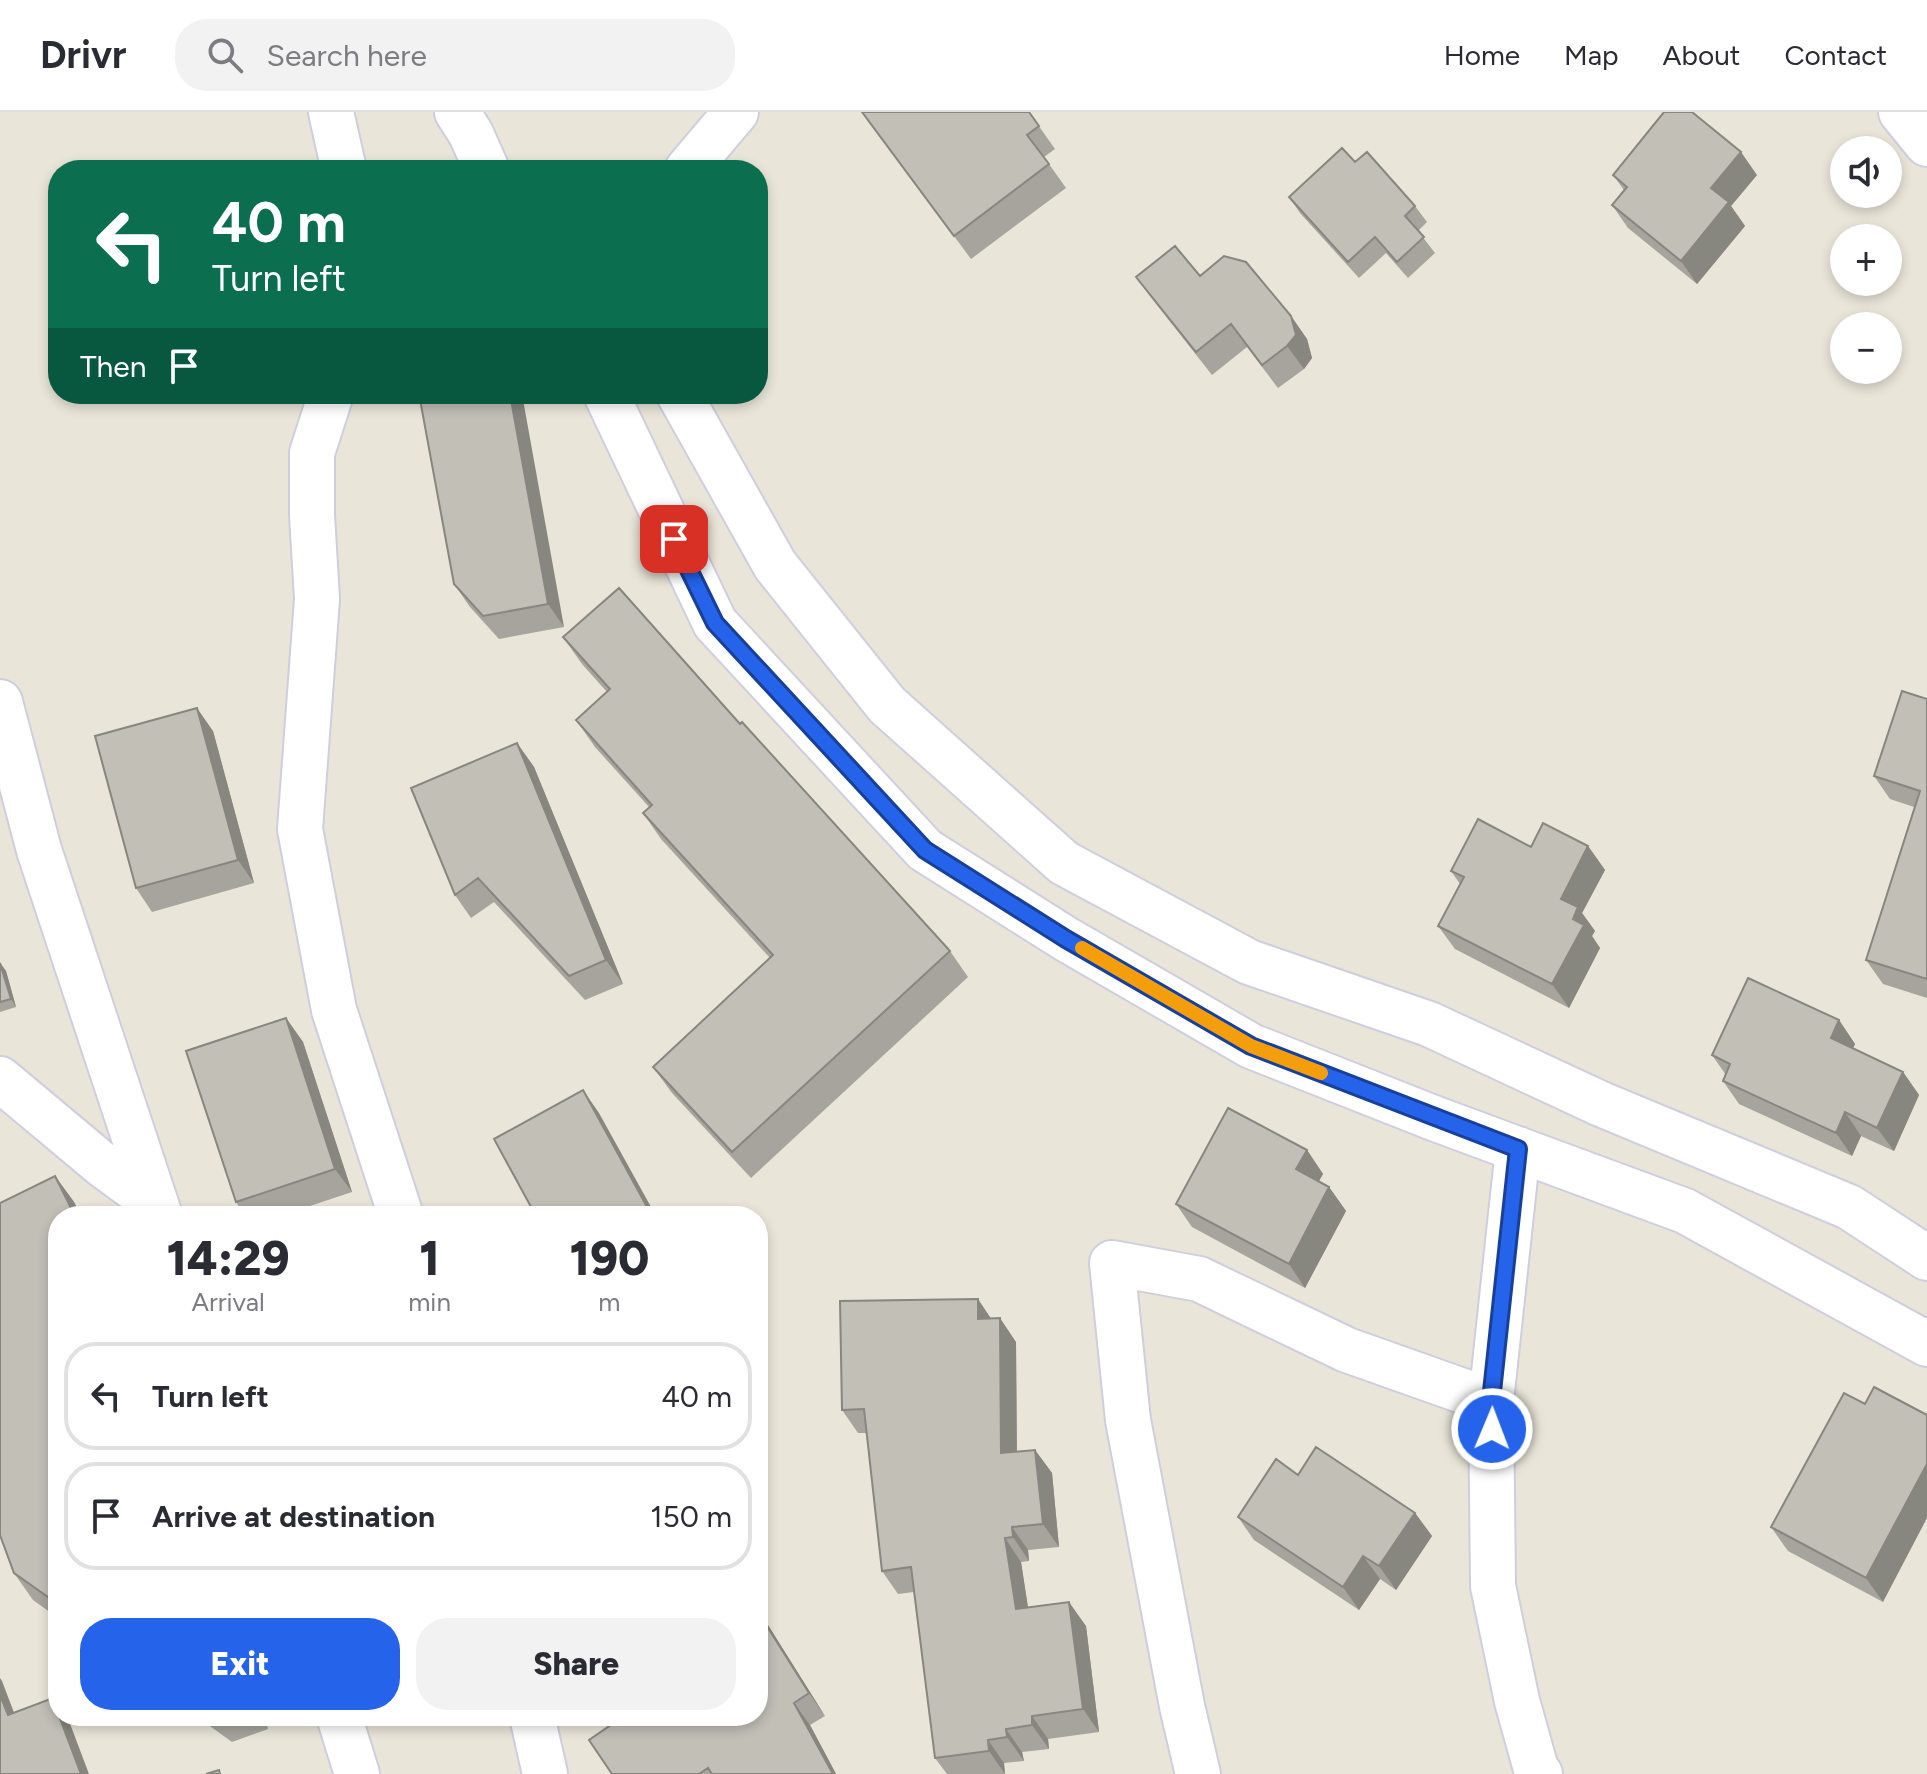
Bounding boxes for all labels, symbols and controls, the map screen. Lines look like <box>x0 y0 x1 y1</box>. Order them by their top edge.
search box <box>175 19 735 91</box>
text: Drivr <box>40 32 127 78</box>
icon: search <box>203 33 247 77</box>
text: Search here <box>267 37 427 74</box>
text: Home <box>1444 38 1520 72</box>
text: Map <box>1564 38 1619 72</box>
text: About <box>1663 38 1740 72</box>
text: Contact <box>1784 38 1887 72</box>
map controls <box>1830 136 1902 384</box>
button: sound <box>1830 136 1902 208</box>
text: 40 m <box>212 189 346 256</box>
icon: left <box>80 192 184 296</box>
button: + <box>1830 224 1902 296</box>
text: Turn left <box>212 257 346 300</box>
button: − <box>1830 312 1902 384</box>
icon: arrive <box>162 344 206 388</box>
text: Then <box>80 348 146 385</box>
pin <box>640 505 708 573</box>
icon: arrive <box>652 517 696 561</box>
text: 14:29 <box>167 1229 290 1287</box>
text: 1 <box>419 1229 440 1287</box>
text: 190 <box>569 1229 649 1287</box>
text: Arrival <box>191 1286 265 1318</box>
text: min <box>408 1286 451 1318</box>
text: m <box>598 1286 620 1318</box>
icon: left <box>84 1374 128 1418</box>
text: Turn left <box>152 1378 269 1415</box>
text: 40 m <box>661 1378 732 1415</box>
position arrow <box>1450 1387 1534 1471</box>
icon: arrive <box>84 1494 128 1538</box>
text: Arrive at destination <box>152 1498 435 1535</box>
text: 150 m <box>650 1498 732 1535</box>
button: Exit <box>80 1618 400 1710</box>
button: Share <box>416 1618 736 1710</box>

